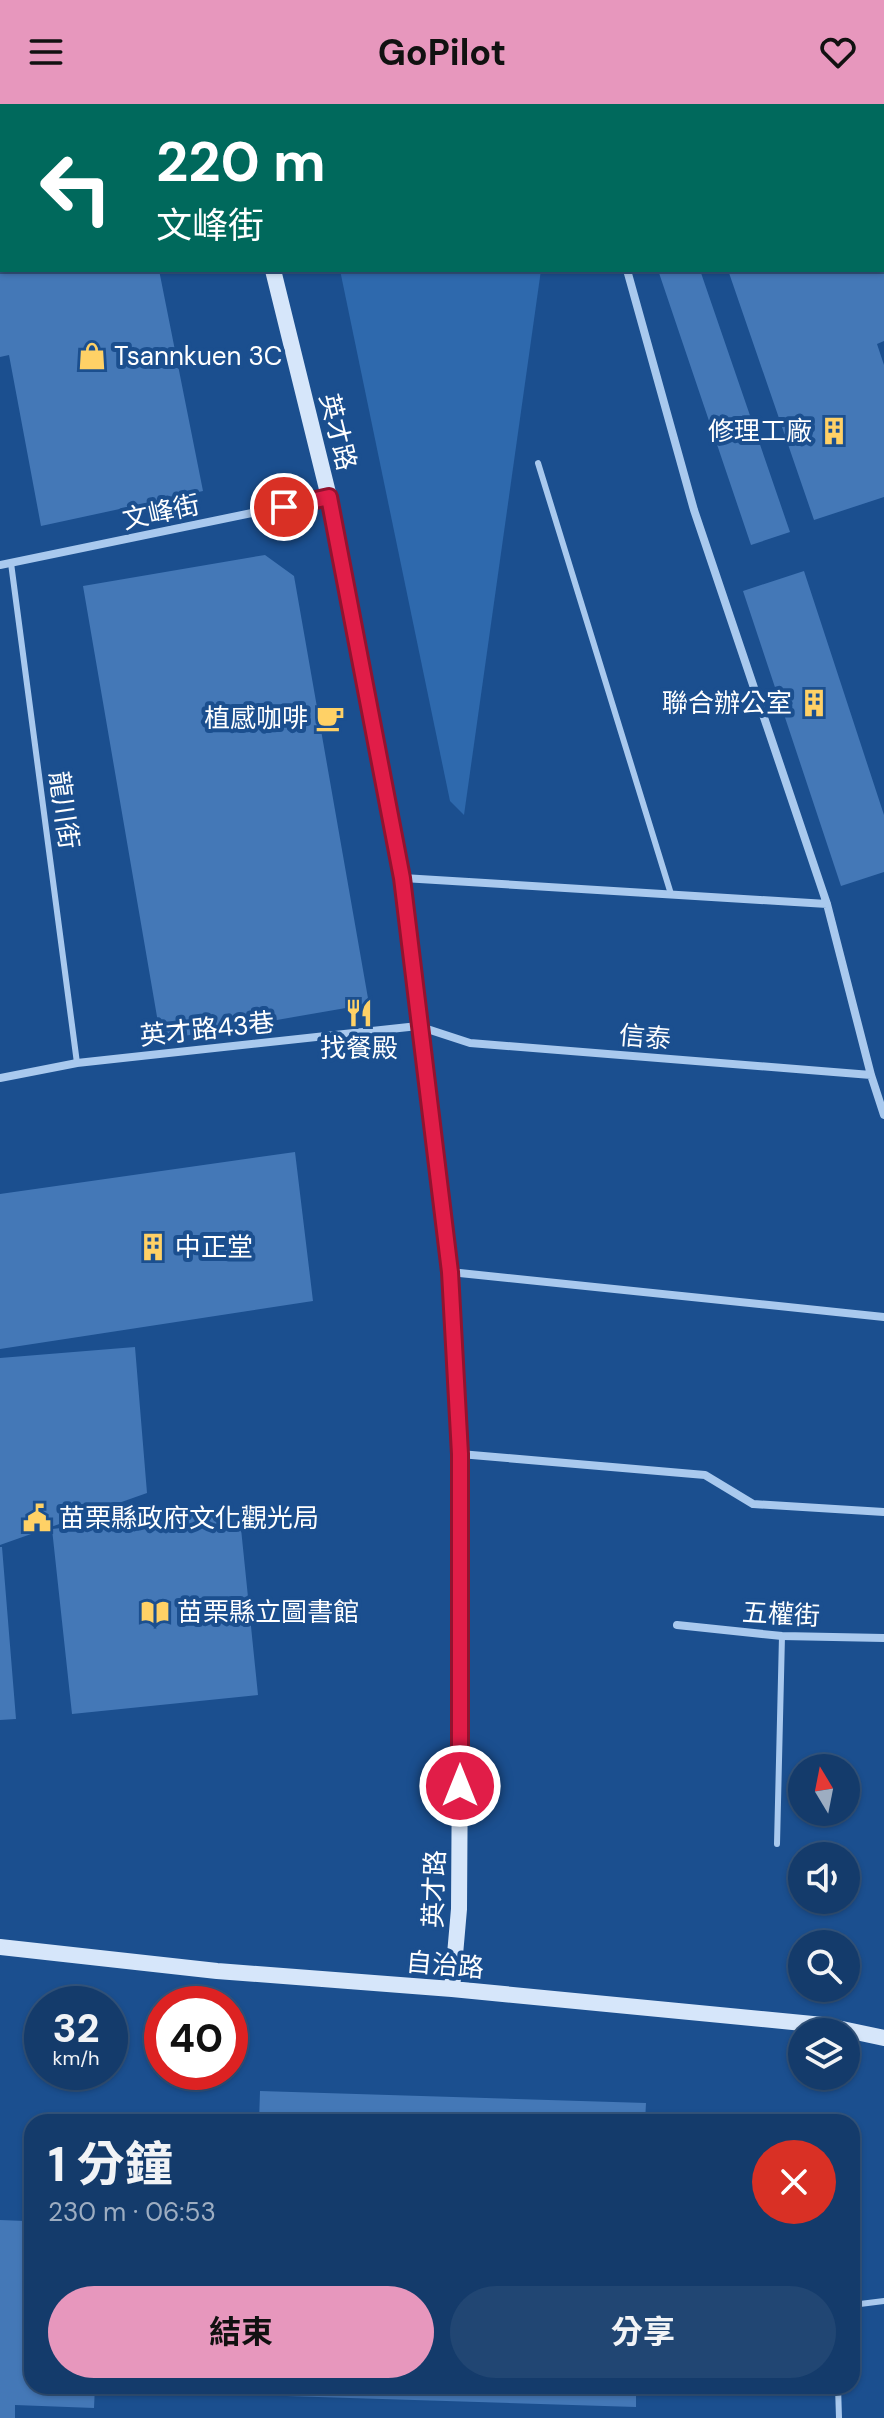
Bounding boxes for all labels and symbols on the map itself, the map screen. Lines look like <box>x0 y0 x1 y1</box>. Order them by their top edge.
place label: Tsannkuen 3C <box>114 339 282 373</box>
shop icon: Tsannkuen 3C <box>77 341 107 371</box>
street label: 英才路 <box>312 390 364 474</box>
place label: 修理工廠 <box>708 414 812 448</box>
building icon: 修理工廠 <box>819 416 849 446</box>
pin <box>250 473 318 541</box>
street label: 文峰街 <box>119 487 203 537</box>
place label: 聯合辦公室 <box>662 686 792 720</box>
building icon: 聯合辦公室 <box>799 688 829 718</box>
place label: 植感咖啡 <box>204 701 308 735</box>
cafe icon: 植感咖啡 <box>315 703 345 733</box>
street label: 龍川街 <box>42 769 86 851</box>
restaurant icon: 找餐殿 <box>344 998 374 1028</box>
street label: 英才路43巷 <box>138 1005 276 1053</box>
street label: 信泰 <box>618 1018 672 1056</box>
place label: 找餐殿 <box>320 1031 398 1065</box>
place label: 中正堂 <box>175 1230 253 1264</box>
building icon: 中正堂 <box>138 1232 168 1262</box>
place label: 苗栗縣政府文化觀光局 <box>59 1501 319 1535</box>
public building icon: 苗栗縣政府文化觀光局 <box>22 1503 52 1533</box>
place label: 苗栗縣立圖書館 <box>177 1595 359 1629</box>
street label: 五權街 <box>741 1595 821 1633</box>
library icon: 苗栗縣立圖書館 <box>140 1597 170 1627</box>
position arrow <box>418 1744 502 1828</box>
north arrow <box>788 1754 860 1826</box>
street label: 英才路 <box>416 1849 452 1929</box>
street label: 自治路 <box>405 1945 485 1985</box>
speed limit sign: 40 <box>144 1986 248 2090</box>

